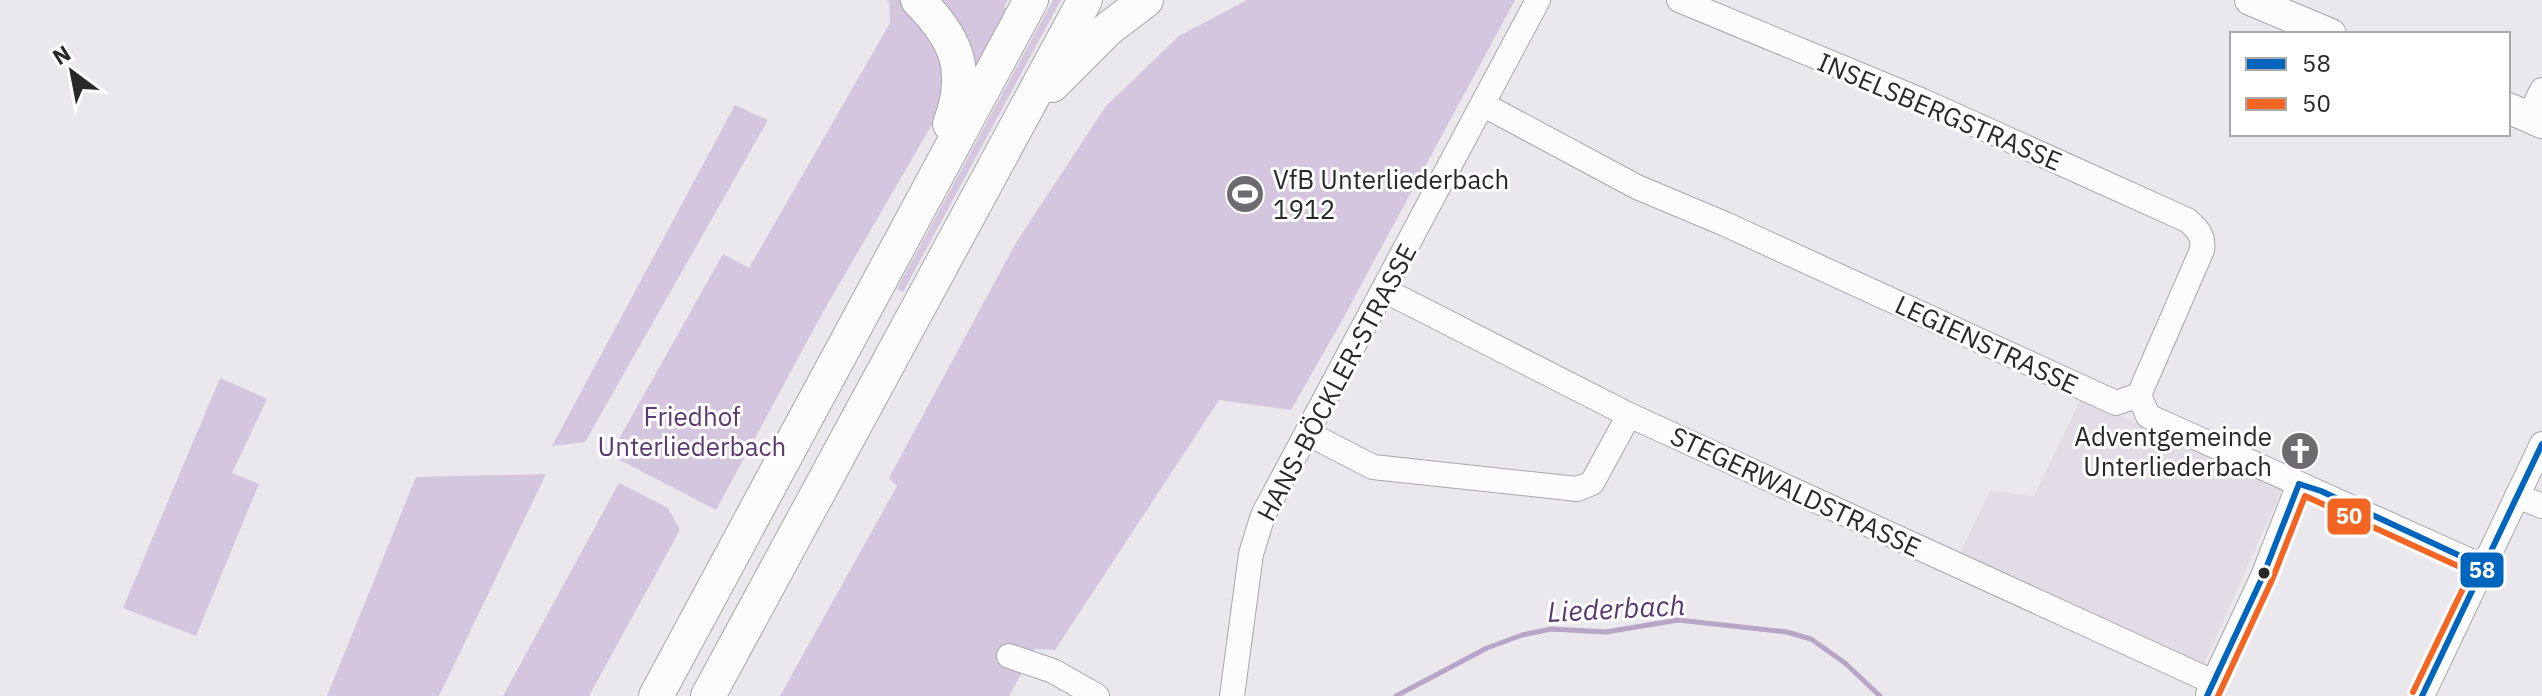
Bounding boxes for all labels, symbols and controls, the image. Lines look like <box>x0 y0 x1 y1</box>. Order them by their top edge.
north arrow <box>32 32 112 112</box>
legend <box>2230 32 2510 136</box>
text: N <box>47 38 76 71</box>
street label: INSELSBERGSTRASSE <box>1813 44 2067 178</box>
text: 58 <box>2302 47 2331 79</box>
text: 50 <box>2302 87 2331 119</box>
place label: VfB Unterliederbach 1912 <box>1273 162 1509 226</box>
sports icon: VfB Unterliederbach 1912 <box>1224 173 1266 215</box>
street label: HANS-BÖCKLER-STRASSE <box>1248 237 1424 527</box>
street label: LEGIENSTRASSE <box>1890 287 2084 401</box>
park label: Friedhof Unterliederbach <box>598 399 786 463</box>
street label: STEGERWALDSTRASSE <box>1665 418 1927 564</box>
place label: Adventgemeinde Unterliederbach <box>2074 419 2272 483</box>
church icon: Adventgemeinde Unterliederbach <box>2279 430 2321 472</box>
line badge: 50 <box>2326 497 2372 536</box>
text: 50 <box>2336 501 2362 530</box>
line badge: 58 <box>2459 551 2505 589</box>
text: 58 <box>2469 555 2495 584</box>
unlabelled marker <box>2256 565 2272 581</box>
water label: Liederbach <box>1546 586 1686 630</box>

